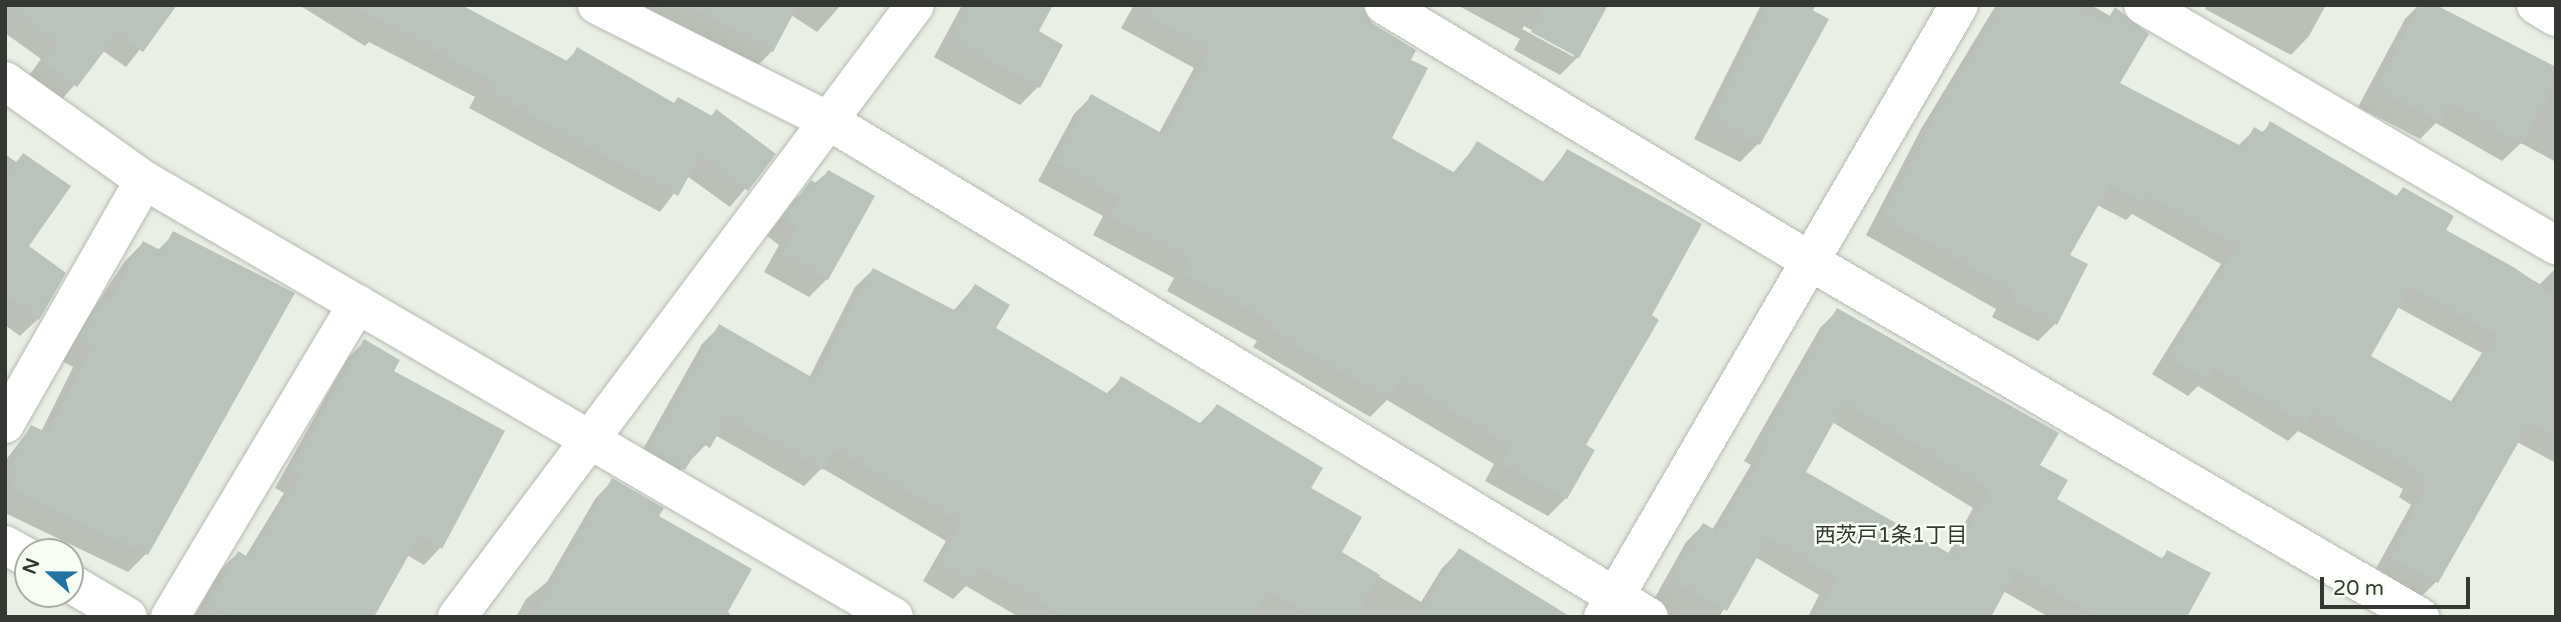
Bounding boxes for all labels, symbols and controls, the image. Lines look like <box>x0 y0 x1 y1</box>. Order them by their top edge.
district label: 西茨戸1条1丁目 <box>1815 523 1967 549</box>
north arrow <box>14 538 84 608</box>
text: N <box>18 555 44 577</box>
scale bar <box>2323 562 2474 606</box>
text: 20 m <box>2333 576 2384 601</box>

